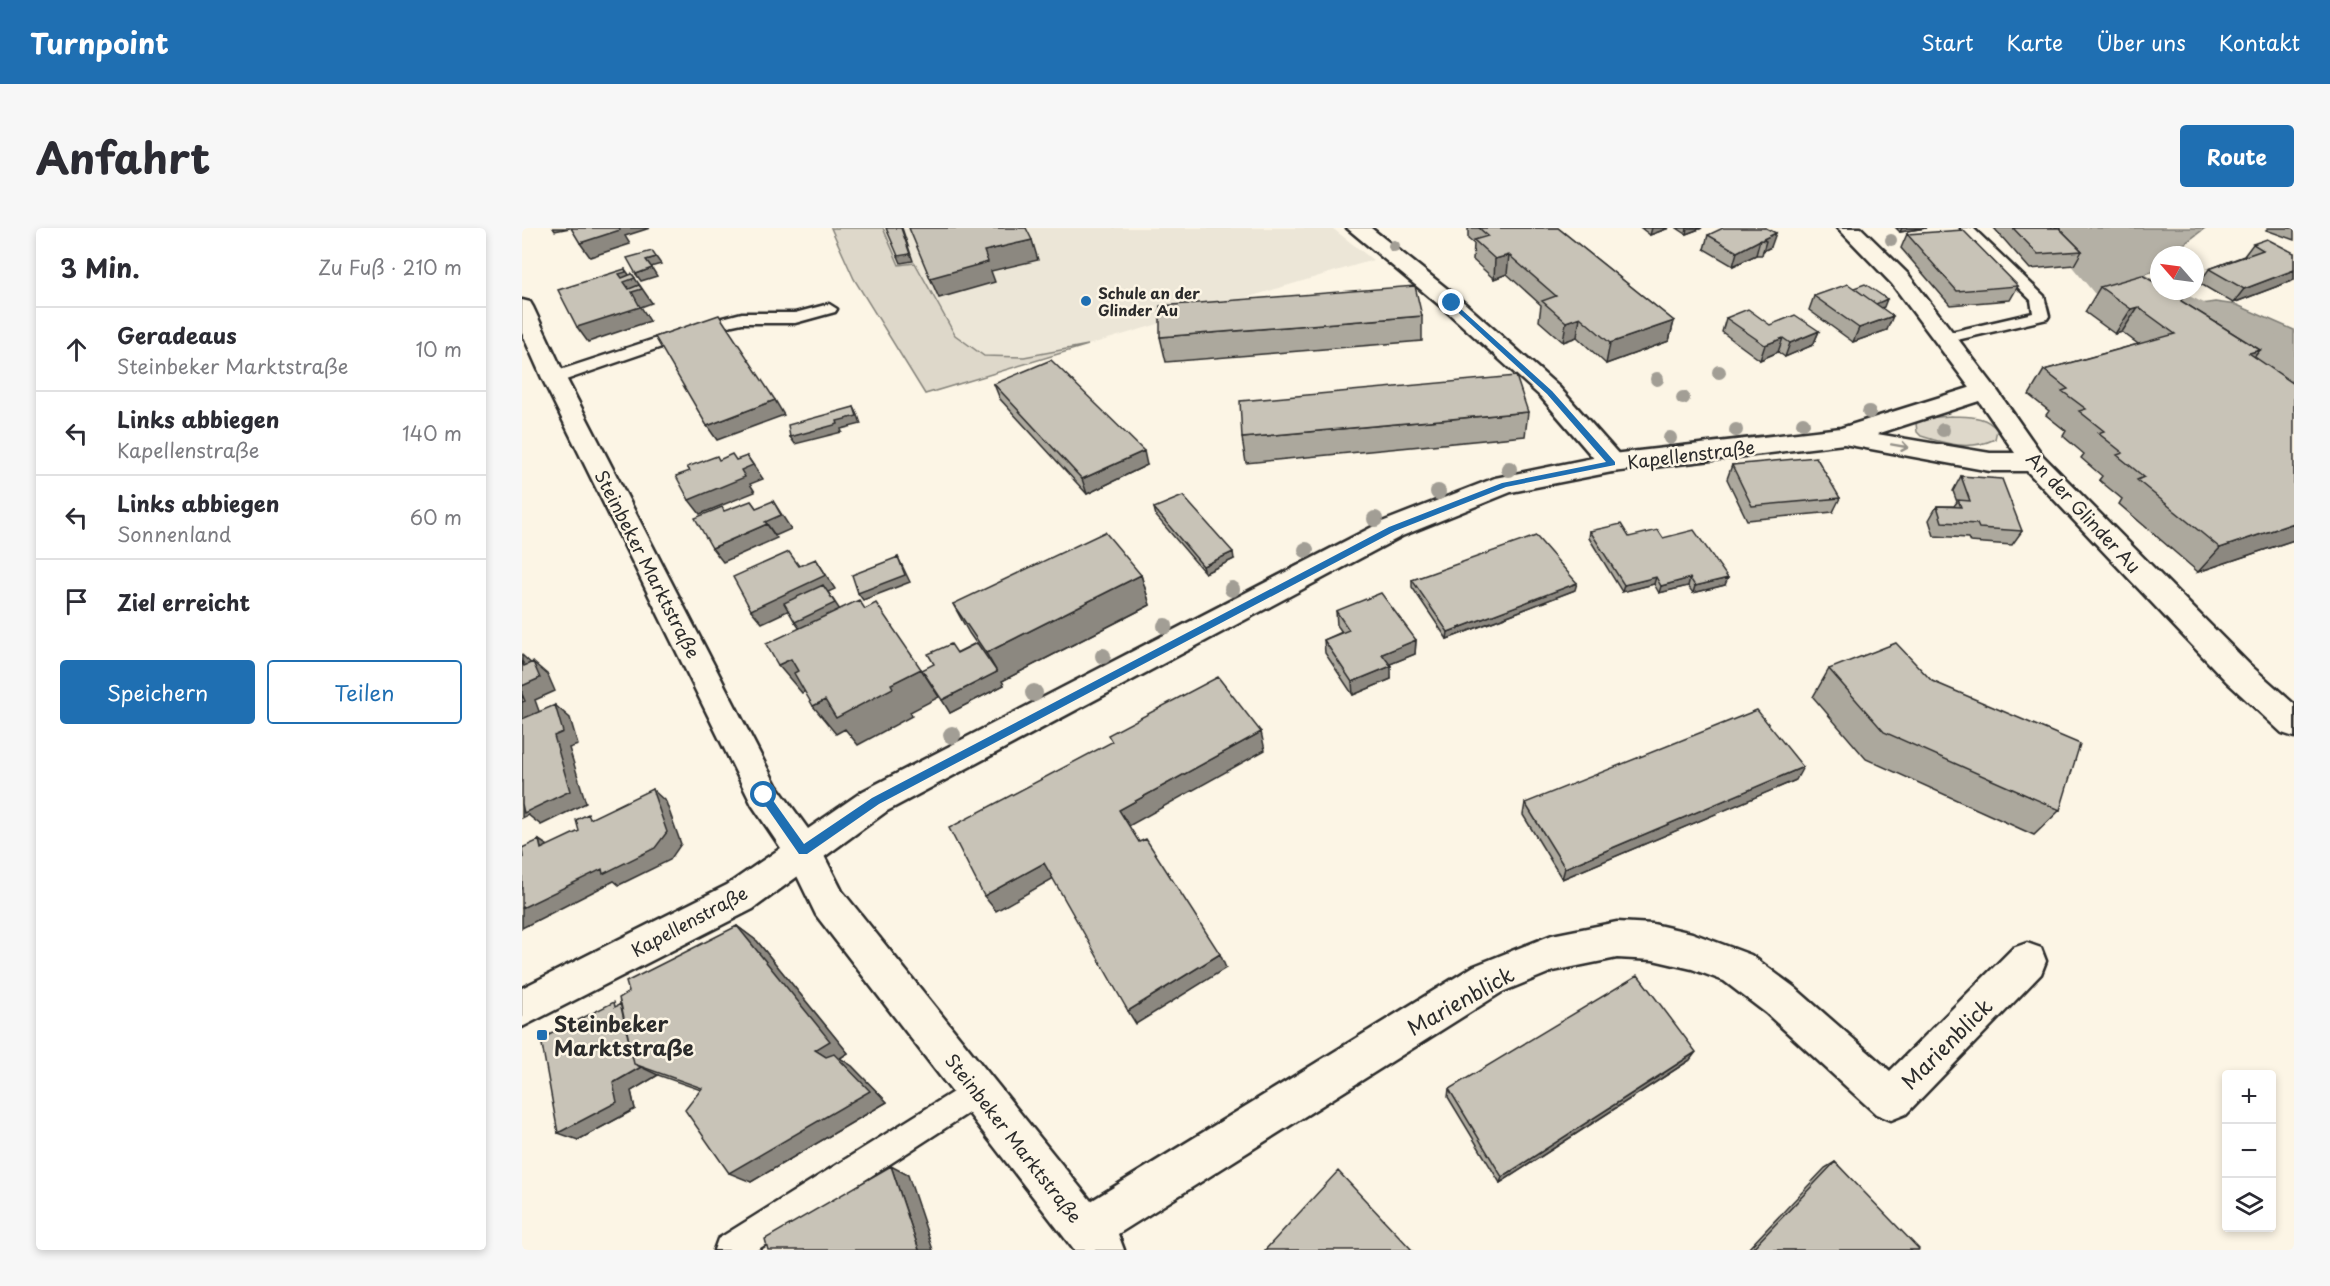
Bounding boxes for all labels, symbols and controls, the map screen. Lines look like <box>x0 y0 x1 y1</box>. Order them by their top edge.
text: Turnpoint <box>30 21 169 64</box>
text: Start <box>1921 26 1973 58</box>
text: Karte <box>2006 26 2063 58</box>
text: Über uns <box>2096 26 2186 58</box>
text: Kontakt <box>2219 26 2300 58</box>
text: Anfahrt <box>36 125 210 188</box>
button: Route <box>2180 125 2294 187</box>
north arrow <box>2150 246 2204 300</box>
text: 3 Min. <box>60 248 140 287</box>
text: Zu Fuß · 210 m <box>318 252 462 282</box>
place label: Schule an der Glinder Au <box>1098 281 1200 321</box>
route end <box>1438 289 1464 315</box>
marker: Schule an der Glinder Au <box>1079 294 1093 308</box>
text: Geradeaus <box>117 318 237 351</box>
icon: ahead <box>60 333 93 366</box>
text: 10 m <box>415 334 462 364</box>
text: Steinbeker Marktstraße <box>117 351 348 381</box>
text: Links abbiegen <box>117 402 279 435</box>
icon: left <box>60 417 93 450</box>
text: 140 m <box>402 418 462 448</box>
street label: Kapellenstraße <box>1626 433 1756 475</box>
text: Kapellenstraße <box>117 435 259 465</box>
one-way arrow <box>1890 441 1910 452</box>
street label: An der Glinder Au <box>2021 445 2147 579</box>
street label: Steinbeker Marktstraße <box>589 465 707 663</box>
text: Links abbiegen <box>117 486 279 519</box>
icon: left <box>60 501 93 534</box>
text: 60 m <box>410 502 462 532</box>
text: Sonnenland <box>117 519 231 549</box>
icon: arrive <box>60 585 93 618</box>
text: Ziel erreicht <box>117 585 250 618</box>
button: Speichern <box>60 660 255 724</box>
button: Teilen <box>267 660 462 724</box>
route start <box>750 781 776 807</box>
street label: Kapellenstraße <box>626 879 752 963</box>
street label: Marienblick <box>1401 957 1519 1043</box>
street label: Marienblick <box>1893 990 1999 1096</box>
place label: Steinbeker Marktstraße <box>554 1007 694 1063</box>
marker: Steinbeker Marktstraße <box>535 1028 549 1042</box>
street label: Steinbeker Marktstraße <box>939 1048 1089 1228</box>
map controls <box>2222 1070 2276 1232</box>
button: + <box>2222 1070 2276 1124</box>
button: − <box>2222 1124 2276 1178</box>
button: layers <box>2222 1178 2276 1232</box>

